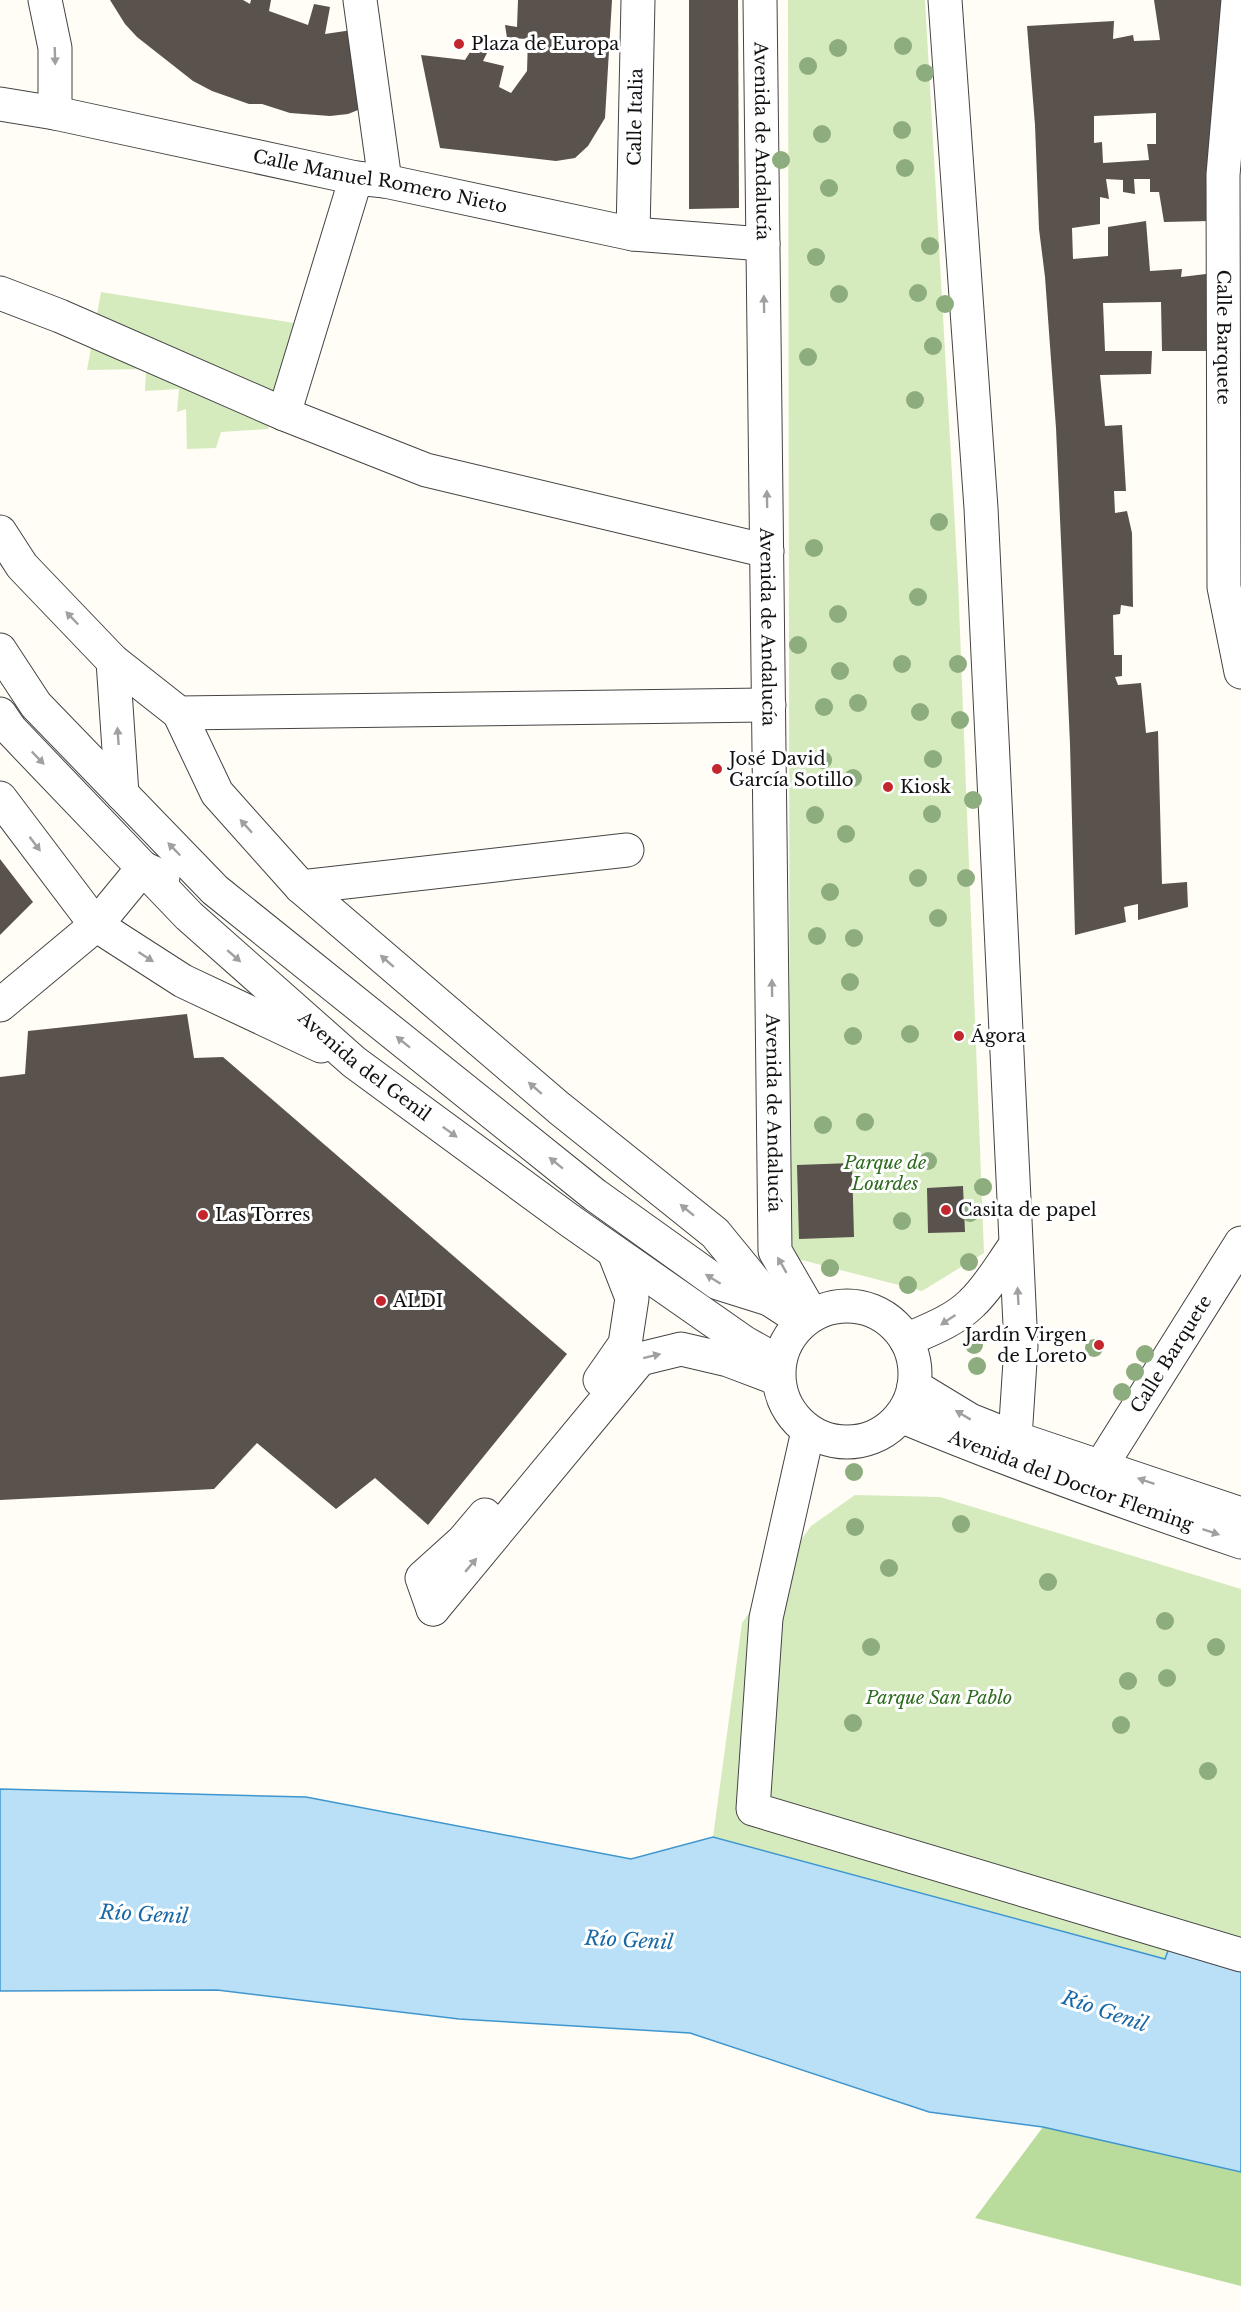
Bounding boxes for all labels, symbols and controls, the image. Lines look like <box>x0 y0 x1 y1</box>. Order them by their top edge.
place label: Plaza de Europa <box>471 33 619 55</box>
marker: Plaza de Europa <box>452 37 466 51</box>
street label: Avenida de Andalucía <box>749 41 774 240</box>
one-way arrow <box>50 46 60 65</box>
street label: Calle Italia <box>623 68 648 166</box>
street label: Calle Manuel Romero Nieto <box>251 145 509 218</box>
street label: Calle Barquete <box>1212 270 1235 405</box>
one-way arrow <box>759 294 769 313</box>
one-way arrow <box>762 489 772 508</box>
street label: Avenida de Andalucía <box>755 527 780 726</box>
one-way arrow <box>66 612 80 626</box>
one-way arrow <box>113 726 123 745</box>
place label: José David García Sotillo <box>727 748 854 791</box>
one-way arrow <box>30 751 44 765</box>
marker: José David García Sotillo <box>710 762 724 776</box>
place label: Kiosk <box>900 776 951 798</box>
marker: Kiosk <box>881 780 895 794</box>
one-way arrow <box>240 819 254 833</box>
one-way arrow <box>29 837 41 852</box>
one-way arrow <box>168 842 182 856</box>
one-way arrow <box>226 949 241 962</box>
one-way arrow <box>137 951 154 962</box>
one-way arrow <box>380 955 395 968</box>
one-way arrow <box>767 978 777 997</box>
street label: Avenida del Genil <box>293 1006 435 1126</box>
street label: Avenida de Andalucía <box>761 1013 786 1212</box>
place label: Ágora <box>970 1024 1026 1047</box>
marker: Ágora <box>952 1029 966 1043</box>
one-way arrow <box>396 1036 411 1048</box>
one-way arrow <box>527 1081 543 1094</box>
one-way arrow <box>442 1126 458 1139</box>
park label: Parque de Lourdes <box>843 1152 926 1195</box>
one-way arrow <box>548 1157 564 1170</box>
place label: Casita de papel <box>958 1199 1097 1221</box>
marker: Casita de papel <box>939 1203 953 1217</box>
place label: Las Torres <box>215 1204 311 1226</box>
one-way arrow <box>679 1204 695 1217</box>
marker: Las Torres <box>196 1208 210 1222</box>
one-way arrow <box>778 1256 788 1273</box>
one-way arrow <box>705 1273 721 1284</box>
one-way arrow <box>1013 1286 1022 1305</box>
place label: ALDI <box>392 1290 443 1312</box>
street label: Calle Barquete <box>1126 1291 1216 1417</box>
marker: ALDI <box>374 1294 388 1308</box>
one-way arrow <box>940 1314 956 1325</box>
place label: Jardín Virgen de Loreto <box>963 1324 1087 1367</box>
marker: Jardín Virgen de Loreto <box>1092 1338 1106 1352</box>
one-way arrow <box>643 1351 662 1361</box>
one-way arrow <box>955 1410 971 1421</box>
street label: Avenida del Doctor Fleming <box>945 1425 1196 1536</box>
one-way arrow <box>1137 1476 1155 1486</box>
one-way arrow <box>1202 1527 1220 1537</box>
one-way arrow <box>464 1557 477 1573</box>
park label: Parque San Pablo <box>865 1687 1012 1709</box>
water label: Río Genil <box>98 1900 190 1928</box>
water label: Río Genil <box>583 1926 675 1954</box>
water label: Río Genil <box>1058 1985 1152 2037</box>

